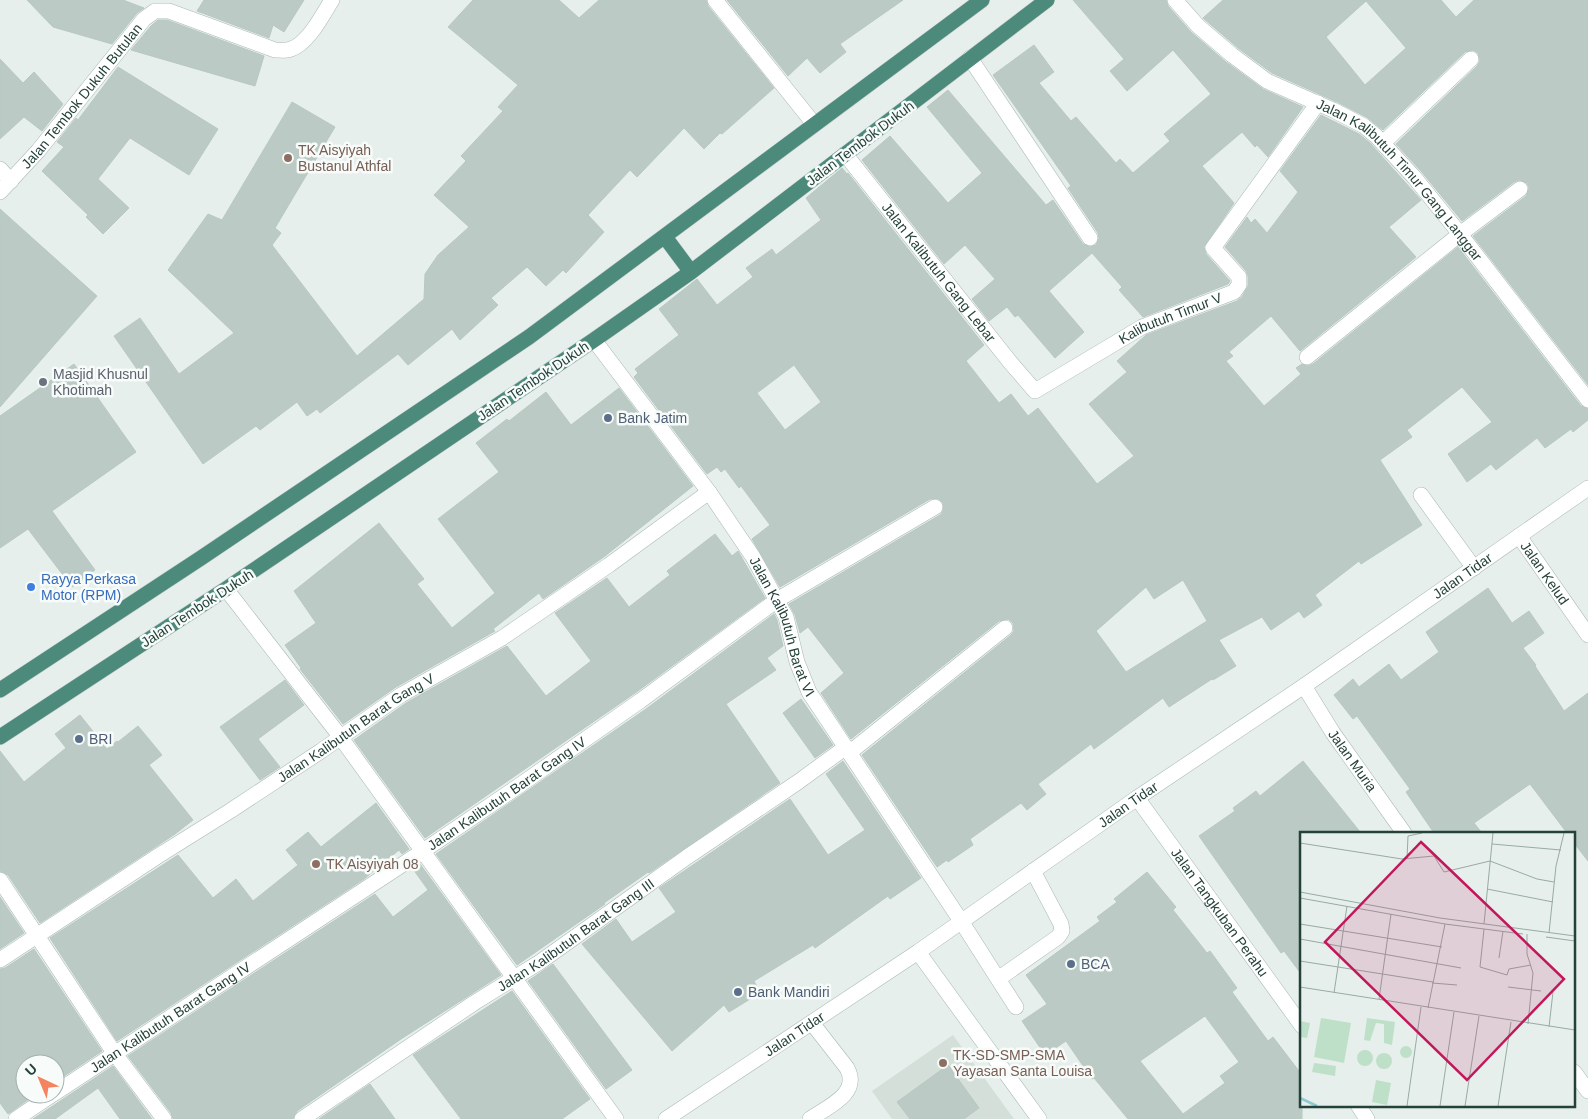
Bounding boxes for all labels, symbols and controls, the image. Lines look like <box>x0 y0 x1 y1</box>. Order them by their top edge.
street label: Jalan Tembok Dukuh Butulan <box>18 20 145 172</box>
street label: Jalan Kalibutuh Timur Gang Langgar <box>1314 96 1486 264</box>
street label: Jalan Tembok Dukuh <box>803 97 917 189</box>
place label: TK Aisyiyah Bustanul Athfal <box>298 142 391 174</box>
marker: TK Aisyiyah Bustanul Athfal <box>282 152 294 164</box>
street label: Jalan Kalibutuh Gang Lebar <box>879 199 999 346</box>
street label: Kalibutuh Timur V <box>1116 289 1225 347</box>
street label: Jalan Tembok Dukuh <box>474 338 592 424</box>
place label: Masjid Khusnul Khotimah <box>53 366 148 398</box>
marker: Masjid Khusnul Khotimah <box>37 376 49 388</box>
place label: Bank Jatim <box>618 410 687 426</box>
marker: Bank Jatim <box>602 412 614 424</box>
street label: Jalan Kelud <box>1517 538 1572 608</box>
street label: Jalan Tidar <box>1430 549 1495 602</box>
street label: Jalan Kalibutuh Barat VI <box>746 554 818 700</box>
street label: Jalan Tembok Dukuh <box>138 566 256 650</box>
place label: Rayya Perkasa Motor (RPM) <box>41 571 136 603</box>
marker: Rayya Perkasa Motor (RPM) <box>25 581 37 593</box>
street label: Jalan Kalibutuh Barat Gang V <box>275 670 437 785</box>
street label: Jalan Muria <box>1325 726 1380 795</box>
place label: BRI <box>89 731 112 747</box>
marker: BRI <box>73 733 85 745</box>
street label: Jalan Kalibutuh Barat Gang IV <box>425 733 589 854</box>
street label: Jalan Tidar <box>1095 778 1161 831</box>
inset map <box>1300 832 1576 1106</box>
street label: Jalan Tangkuban Perahu <box>1168 845 1272 980</box>
place label: TK Aisyiyah 08 <box>326 856 419 872</box>
marker: TK Aisyiyah 08 <box>310 858 322 870</box>
street label: Jalan Kalibutuh Barat Gang III <box>494 875 657 994</box>
place label: BCA <box>1081 956 1110 972</box>
street label: Jalan Kalibutuh Barat Gang IV <box>87 958 254 1076</box>
marker: BCA <box>1065 958 1077 970</box>
place label: Bank Mandiri <box>748 984 830 1000</box>
marker: Bank Mandiri <box>732 986 744 998</box>
street label: Jalan Tidar <box>761 1008 828 1060</box>
place label: TK-SD-SMP-SMA Yayasan Santa Louisa <box>953 1047 1092 1079</box>
north arrow <box>15 1054 65 1104</box>
marker: TK-SD-SMP-SMA Yayasan Santa Louisa <box>937 1057 949 1069</box>
text: U <box>22 1060 40 1079</box>

